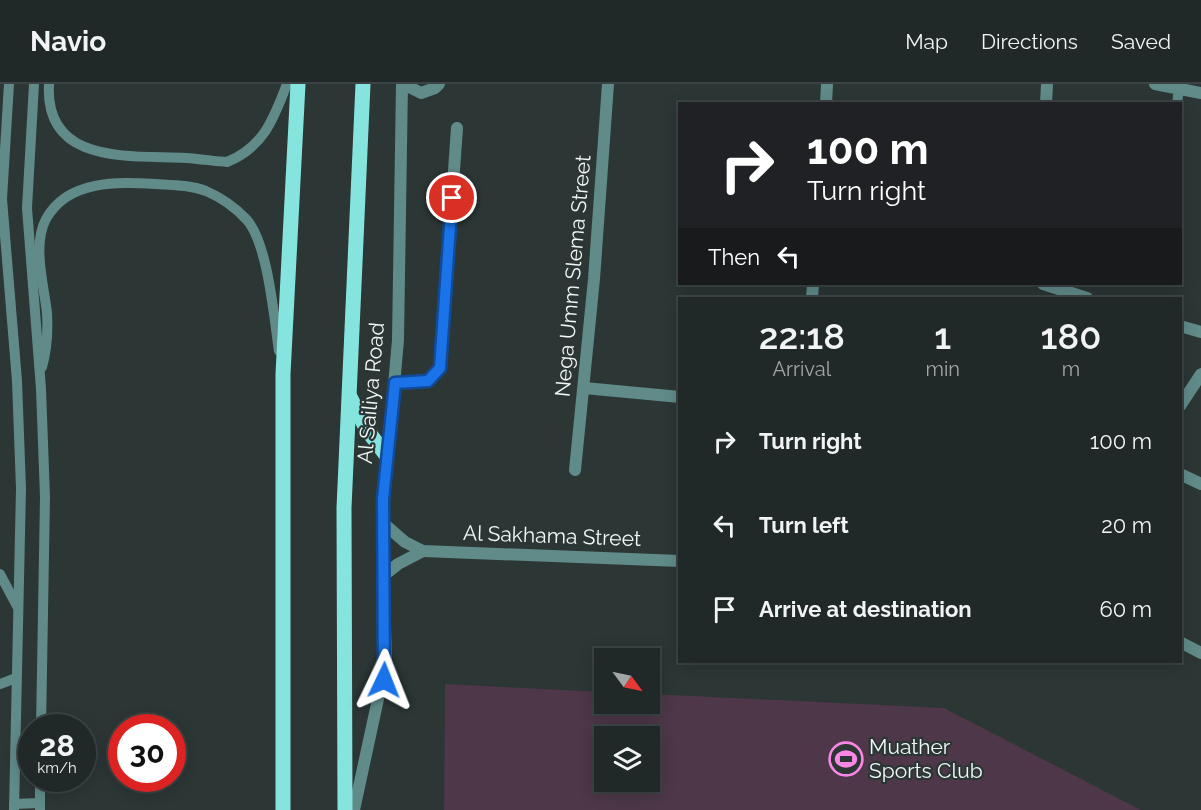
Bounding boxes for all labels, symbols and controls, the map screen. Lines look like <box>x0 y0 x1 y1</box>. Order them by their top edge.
text: Navio <box>30 25 106 58</box>
text: Map <box>905 29 948 54</box>
text: Directions <box>981 29 1078 54</box>
text: Saved <box>1111 29 1171 54</box>
text: 100 m <box>807 125 929 174</box>
icon: right <box>708 126 786 204</box>
street label: Nega Umm Slema Street <box>549 154 596 398</box>
pin <box>426 172 477 223</box>
text: Turn right <box>807 175 926 206</box>
icon: arrive <box>435 181 468 214</box>
icon: left <box>772 240 805 273</box>
text: Then <box>708 244 760 270</box>
text: 22:18 <box>759 315 845 357</box>
text: 1 <box>934 315 951 357</box>
text: 180 <box>1041 315 1101 357</box>
street label: Al Sailiya Road <box>352 321 389 465</box>
text: Arrival <box>772 357 831 381</box>
text: min <box>926 357 960 381</box>
text: m <box>1062 357 1080 381</box>
icon: right <box>708 425 741 458</box>
text: Turn right <box>759 428 862 454</box>
text: 100 m <box>1090 428 1152 454</box>
icon: left <box>708 509 741 542</box>
text: Turn left <box>759 512 849 538</box>
text: 20 m <box>1101 512 1152 538</box>
street label: Al Sakhama Street <box>463 520 641 551</box>
icon: arrive <box>708 593 741 626</box>
text: Arrive at destination <box>759 596 972 622</box>
text: 60 m <box>1099 596 1152 622</box>
position arrow <box>352 648 416 712</box>
north arrow <box>594 648 660 714</box>
map controls <box>594 648 660 792</box>
speed limit sign: 30 <box>108 714 186 792</box>
button: layers <box>594 726 660 792</box>
text: 28 <box>39 728 75 763</box>
place label: Muather Sports Club <box>869 734 983 783</box>
sports icon: Muather Sports Club <box>828 741 864 777</box>
text: km/h <box>37 759 77 777</box>

